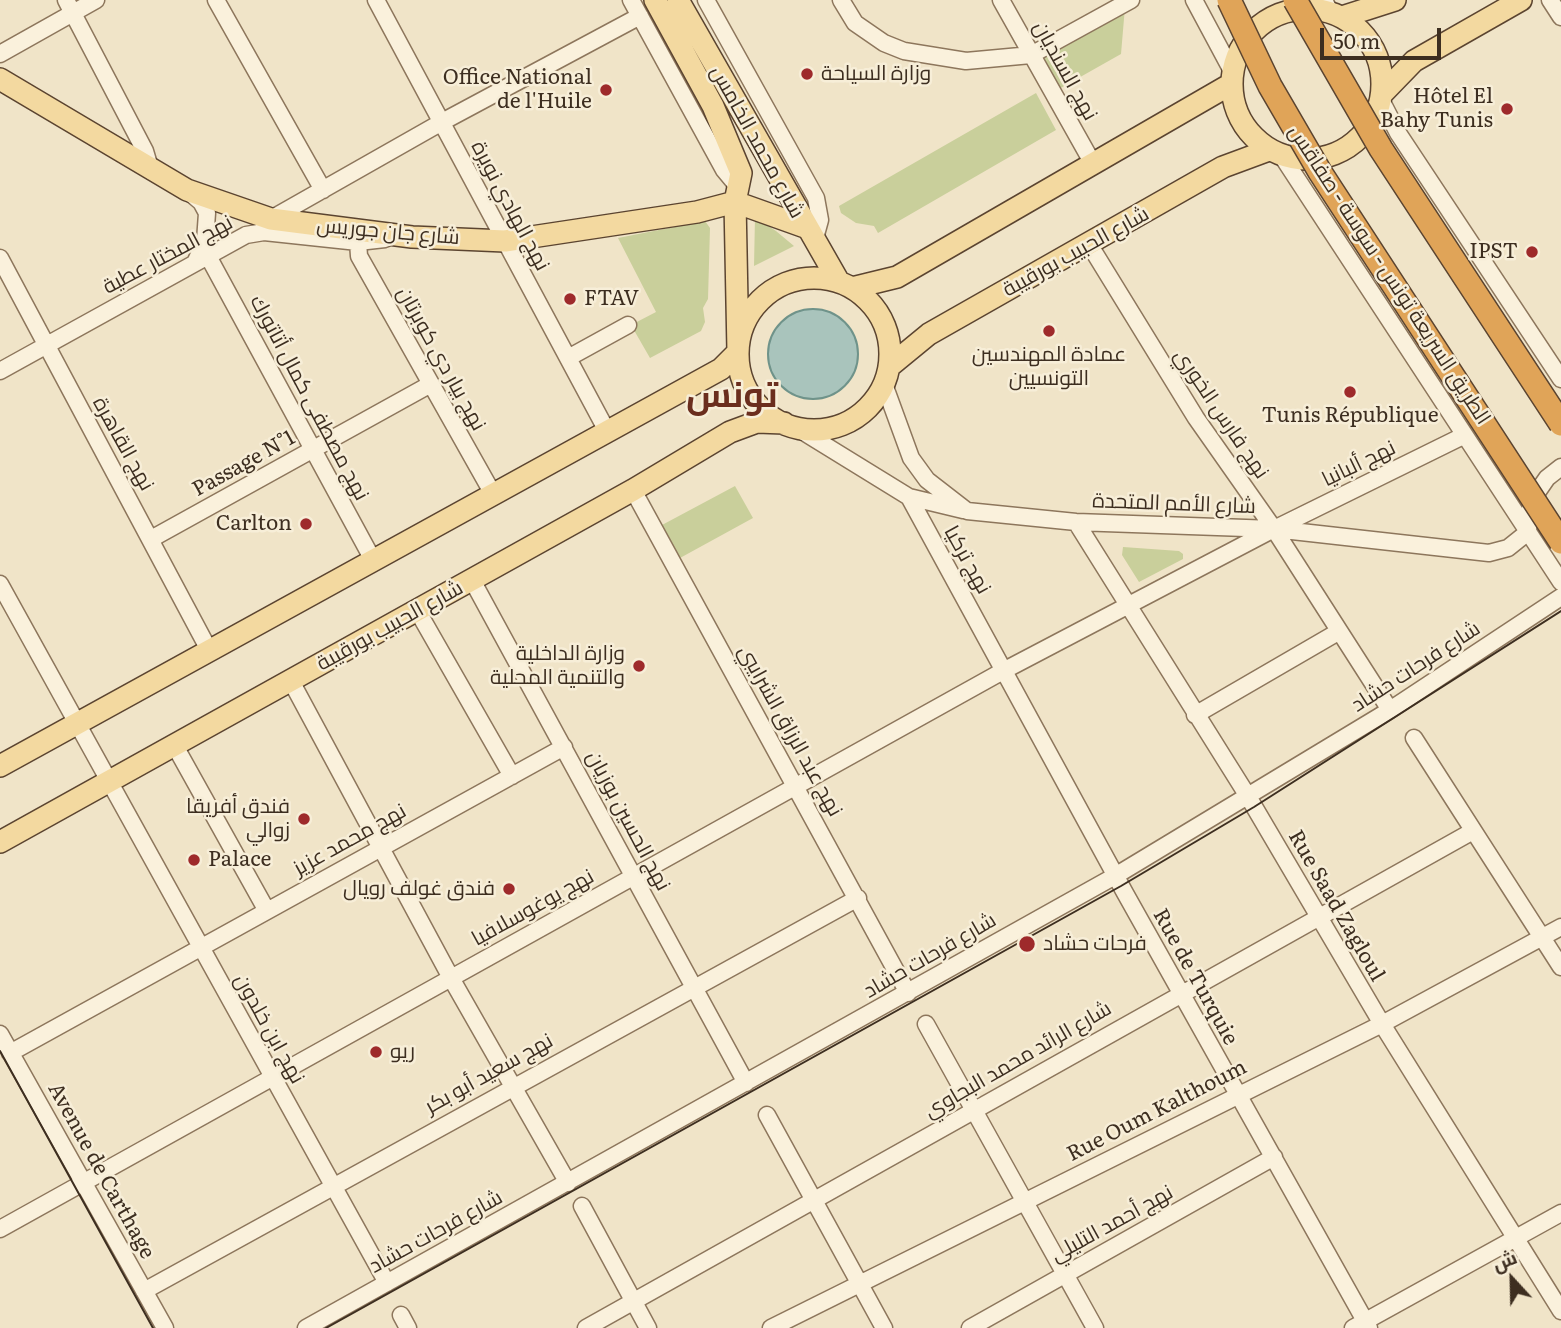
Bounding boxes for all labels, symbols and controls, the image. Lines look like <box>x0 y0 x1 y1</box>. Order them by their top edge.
scale bar <box>1323 14 1444 58</box>
street label: نهج السنديان <box>1027 17 1103 125</box>
text: 50 m <box>1333 24 1380 55</box>
street label: شارع محمد الخامس <box>705 61 809 223</box>
place label: وزارة السياحة <box>821 61 931 87</box>
place label: Office National de l'Huile <box>443 65 592 115</box>
marker: وزارة السياحة <box>799 66 815 82</box>
marker: Office National de l'Huile <box>598 82 614 98</box>
place label: Hôtel El Bahy Tunis <box>1380 84 1493 134</box>
marker: Hôtel El Bahy Tunis <box>1499 101 1515 117</box>
street label: الطريق السريعة تونس - سوسة - صفاقس <box>1283 120 1495 430</box>
street label: نهج الهادي نويرة <box>465 137 555 275</box>
street label: شارع الحبيب بورقيبة <box>999 201 1153 303</box>
street label: نهج المختار عطية <box>99 210 237 300</box>
street label: شارع جان جوريس <box>315 213 461 251</box>
place label: IPST <box>1469 239 1518 265</box>
marker: IPST <box>1524 244 1540 260</box>
street label: نهج بيار دي كوبرتان <box>391 283 491 435</box>
place label: FTAV <box>584 286 639 312</box>
street label: نهج مصطفى كمال أتاتورك <box>244 291 374 505</box>
marker: FTAV <box>562 291 578 307</box>
marker: عمادة المهندسين التونسيين <box>1041 323 1057 339</box>
place label: عمادة المهندسين التونسيين <box>972 342 1126 392</box>
street label: نهج فارس الخوري <box>1168 344 1274 484</box>
district label: تونس <box>686 376 778 418</box>
marker: Tunis République <box>1342 384 1358 400</box>
street label: نهج القاهرة <box>87 393 159 495</box>
place label: Tunis République <box>1261 403 1439 429</box>
street label: Passage N°1 <box>188 425 300 503</box>
street label: نهج ألبانيا <box>1318 435 1400 493</box>
street label: شارع الأمم المتحدة <box>1092 489 1256 519</box>
place label: Carlton <box>216 511 292 537</box>
marker: Carlton <box>298 516 314 532</box>
street label: نهج تركيا <box>938 521 996 599</box>
street label: شارع الحبيب بورقيبة <box>313 575 467 677</box>
street label: شارع فرحات حشاد <box>1347 616 1485 718</box>
place label: وزارة الداخلية والتنمية المحلية <box>490 641 625 691</box>
street label: نهج عبد الرزاق الشرايبي <box>732 641 848 821</box>
marker: وزارة الداخلية والتنمية المحلية <box>631 658 647 674</box>
street label: نهج الحسين بوزيان <box>581 747 675 895</box>
place label: فندق أفريقا زوالي <box>186 794 290 844</box>
street label: نهج محمد عزيز <box>289 799 411 881</box>
marker: فندق أفريقا زوالي <box>296 811 312 827</box>
street label: Rue Saad Zagloul <box>1282 826 1390 986</box>
place label: Palace <box>208 847 271 873</box>
marker: Palace <box>186 852 202 868</box>
street label: نهج يوغوسلافيا <box>468 864 598 952</box>
place label: فندق غولف رويال <box>343 876 495 902</box>
marker: فندق غولف رويال <box>501 881 517 897</box>
street label: Rue de Turquie <box>1147 904 1243 1050</box>
street label: شارع فرحات حشاد <box>859 908 1001 1004</box>
place label: فرحات حشاد <box>1043 931 1147 957</box>
marker: فرحات حشاد <box>1017 934 1037 954</box>
street label: نهج ابن خلدون <box>228 970 310 1088</box>
street label: شارع الرائد محمد البجاوي <box>920 996 1116 1124</box>
street label: نهج سعيد أبو بكر <box>421 1028 557 1120</box>
place label: ريو <box>390 1039 415 1065</box>
marker: ريو <box>368 1044 384 1060</box>
street label: Rue Oum Kalthoum <box>1063 1055 1251 1167</box>
street label: Avenue de Carthage <box>42 1079 160 1263</box>
street label: نهج أحمد التليلي <box>1046 1180 1178 1268</box>
street label: شارع فرحات حشاد <box>365 1185 507 1279</box>
text: ش <box>1488 1242 1521 1277</box>
north arrow <box>1477 1244 1547 1314</box>

